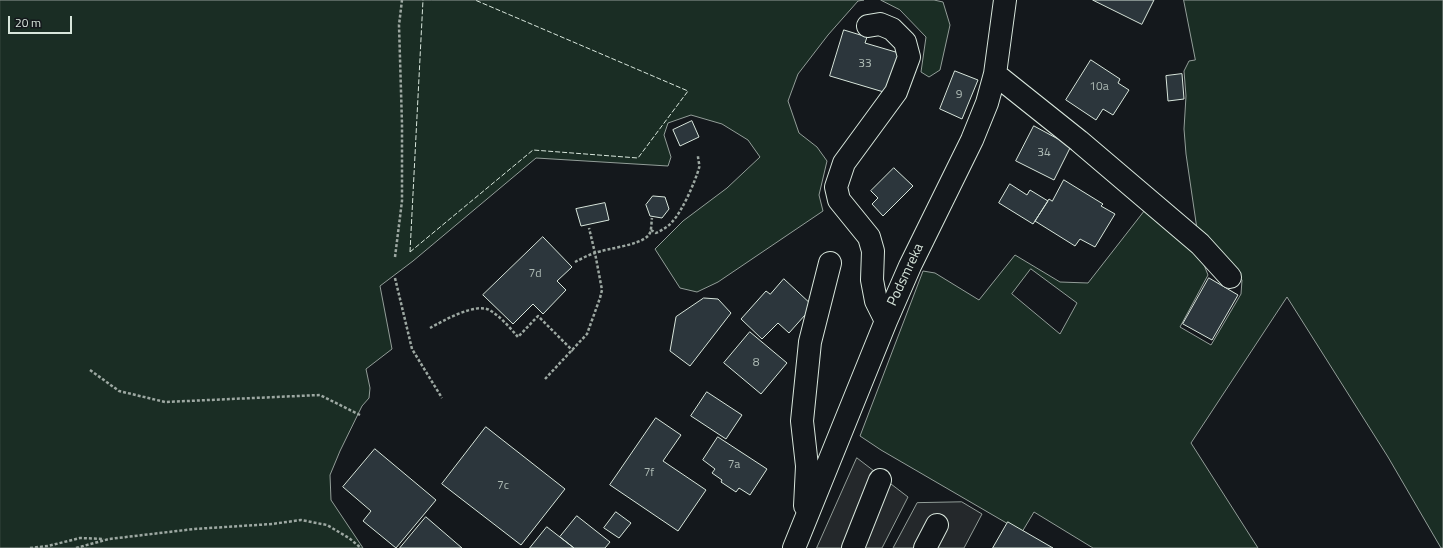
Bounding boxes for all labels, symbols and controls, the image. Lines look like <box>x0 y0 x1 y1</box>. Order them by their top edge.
scale bar <box>10 8 74 34</box>
text: 20 m <box>15 13 41 32</box>
house number: 33 <box>858 57 872 71</box>
house number: 10a <box>1089 80 1109 94</box>
house number: 9 <box>956 88 962 102</box>
house number: 34 <box>1037 146 1051 160</box>
street label: Podsmreka <box>884 241 928 309</box>
house number: 7d <box>528 267 542 281</box>
house number: 8 <box>753 356 759 370</box>
house number: 7a <box>728 458 740 472</box>
house number: 7f <box>644 466 654 480</box>
house number: 7c <box>497 479 509 493</box>

